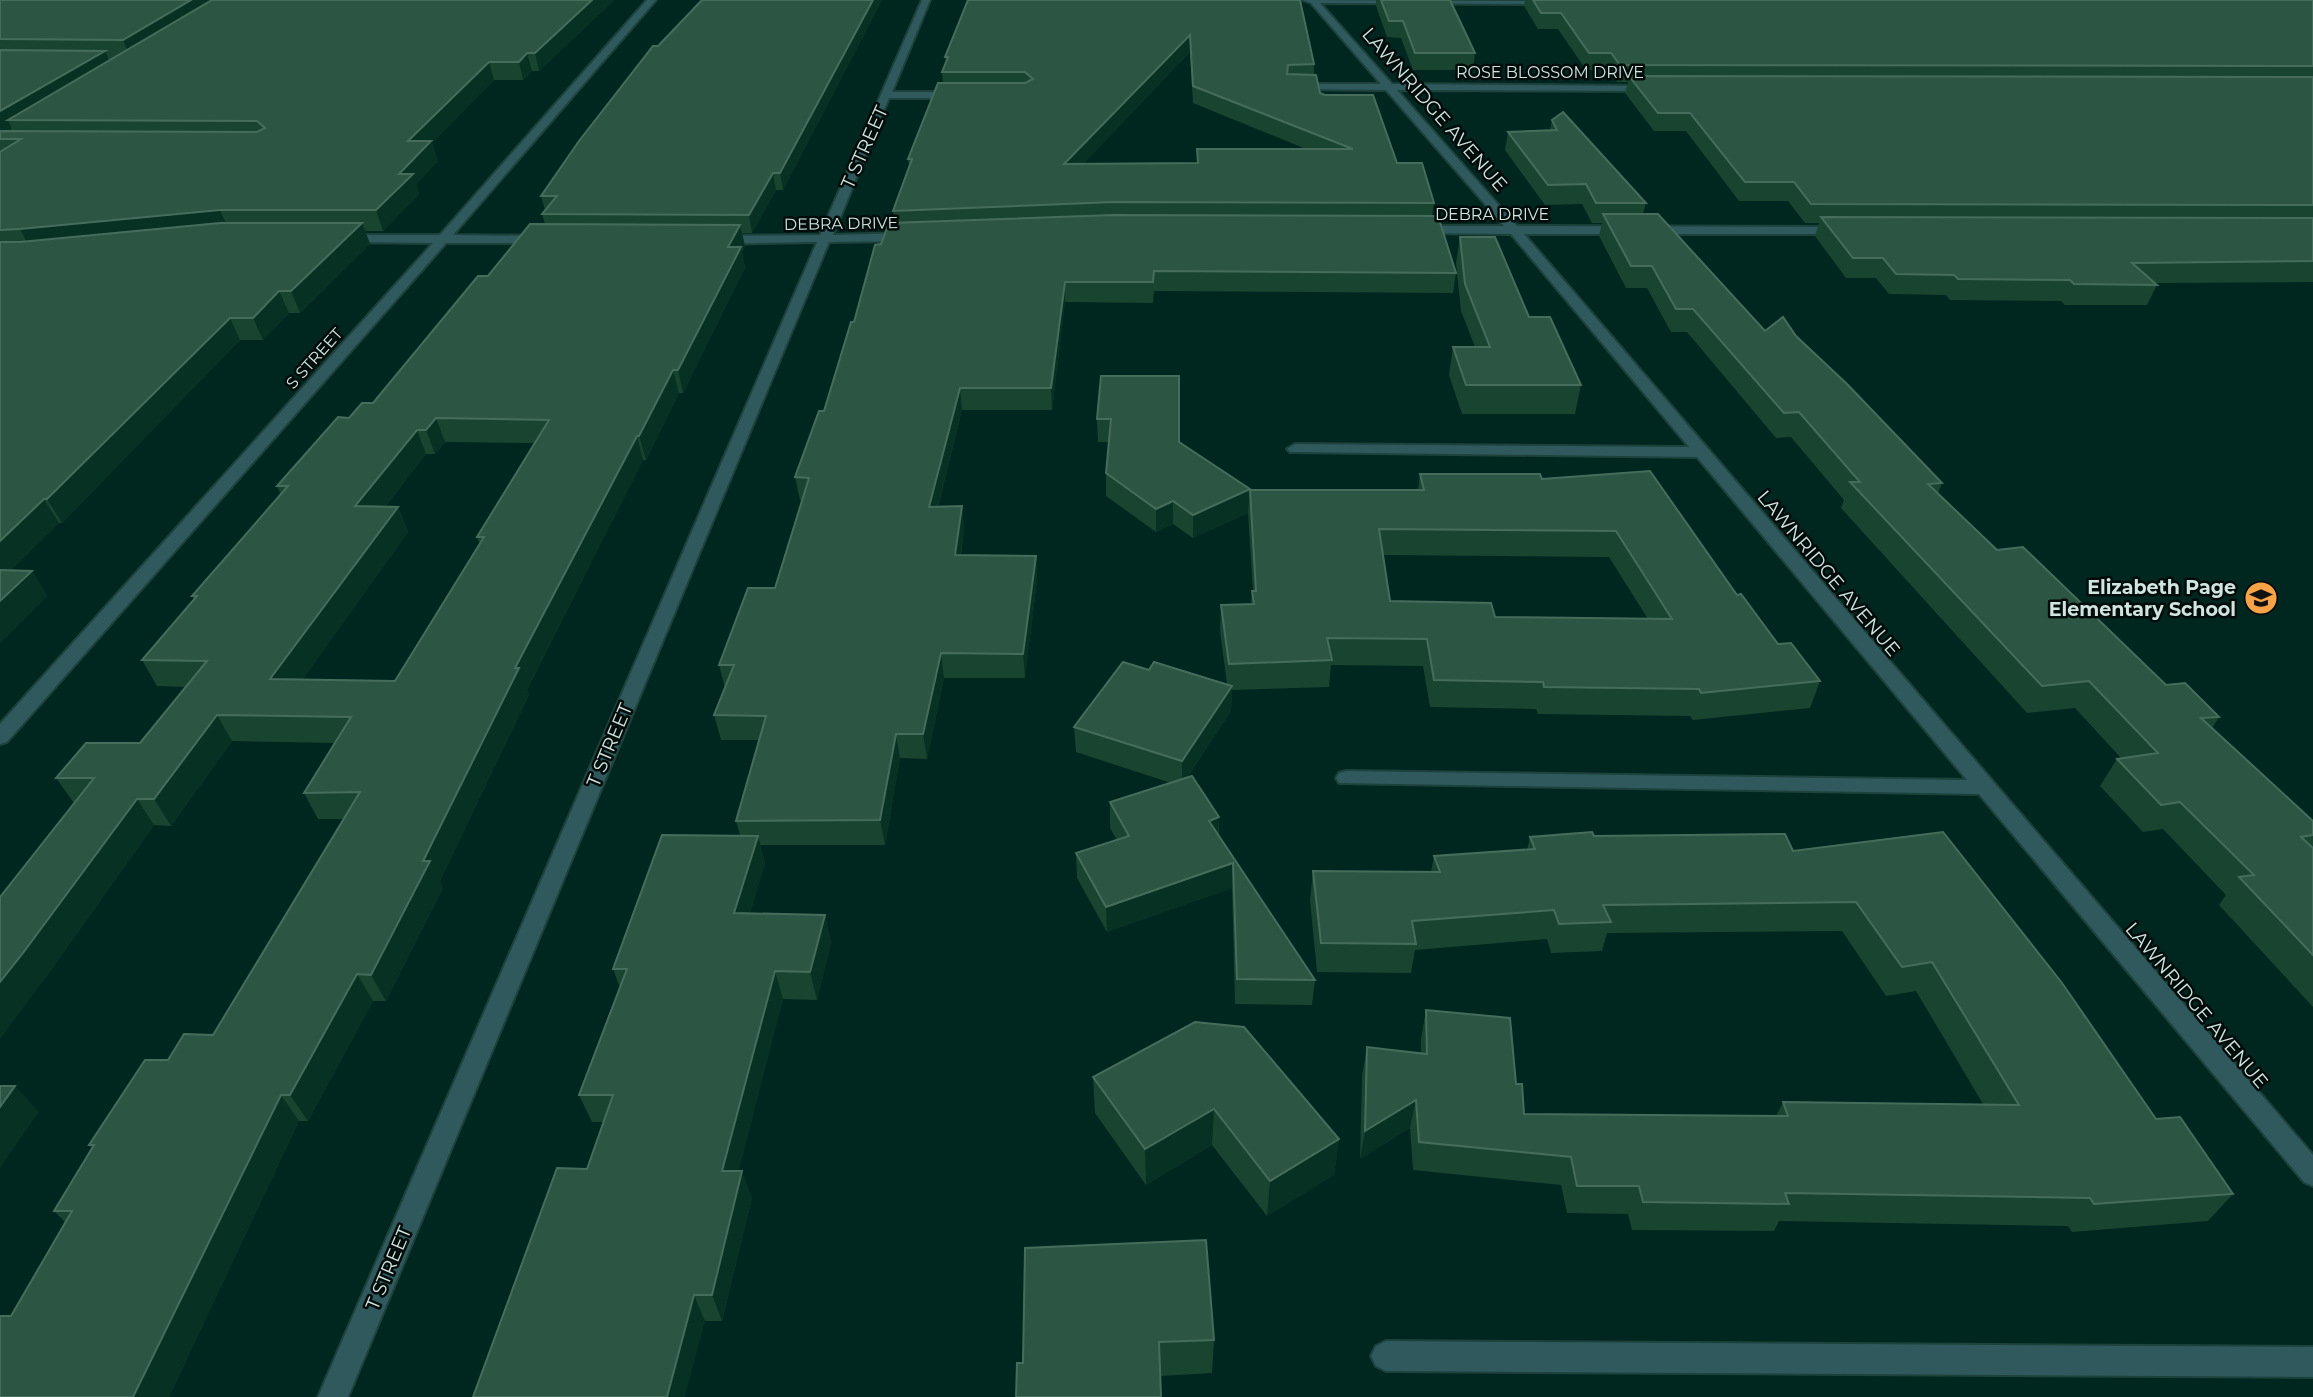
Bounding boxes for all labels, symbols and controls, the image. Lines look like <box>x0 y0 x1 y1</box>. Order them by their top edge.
street label: LAWNRIDGE AVENUE <box>1357 23 1512 196</box>
street label: ROSE BLOSSOM DRIVE <box>1456 63 1644 82</box>
street label: T STREET <box>836 102 893 192</box>
street label: DEBRA DRIVE <box>1435 205 1549 224</box>
street label: DEBRA DRIVE <box>784 213 898 234</box>
street label: S STREET <box>282 323 347 393</box>
street label: LAWNRIDGE AVENUE <box>1752 486 1905 661</box>
place label: Elizabeth Page Elementary School <box>2049 576 2236 621</box>
school or university icon: Elizabeth Page Elementary School <box>2242 579 2280 617</box>
street label: T STREET <box>582 700 637 790</box>
street label: LAWNRIDGE AVENUE <box>2120 918 2273 1093</box>
street label: T STREET <box>361 1223 416 1313</box>

